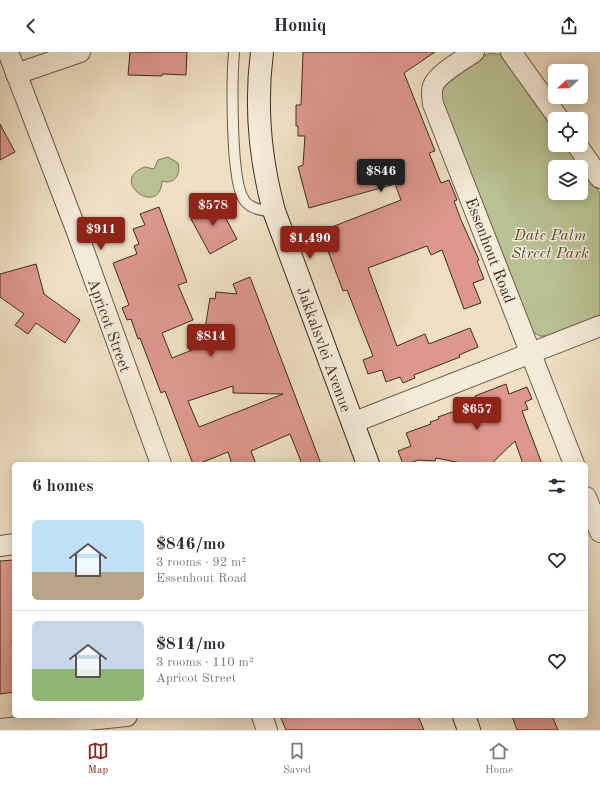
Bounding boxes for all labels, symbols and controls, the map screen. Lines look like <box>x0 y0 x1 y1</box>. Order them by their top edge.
icon: back <box>20 15 42 37</box>
icon: share <box>558 15 580 37</box>
text: Homiq <box>273 17 327 35</box>
north arrow <box>548 64 588 104</box>
map controls <box>548 64 588 200</box>
button: locate <box>548 112 588 152</box>
pin: $846 <box>357 159 405 193</box>
button: layers <box>548 160 588 200</box>
text: $846 <box>366 165 396 178</box>
pin: $578 <box>189 193 237 227</box>
street label: Essenhout Road <box>462 196 517 306</box>
text: $578 <box>198 199 228 212</box>
pin: $911 <box>77 217 125 251</box>
text: $911 <box>86 223 116 236</box>
pin: $1,490 <box>277 226 343 260</box>
park label: Date Palm Street Park <box>511 228 589 262</box>
text: $1,490 <box>289 232 331 245</box>
street label: Apricot Street <box>84 277 133 375</box>
street label: Jakkalsvlei Avenue <box>293 285 353 415</box>
pin: $814 <box>187 324 235 358</box>
text: $814 <box>196 330 226 343</box>
pin: $657 <box>453 397 501 431</box>
text: $657 <box>462 403 492 416</box>
icon: filters <box>546 475 568 497</box>
text: 6 homes <box>32 478 94 495</box>
icon: home <box>64 536 112 584</box>
text: $846/mo <box>156 536 225 553</box>
icon: heart <box>546 549 568 571</box>
text: 3 rooms · 92 m² <box>156 556 246 569</box>
text: Essenhout Road <box>156 572 247 585</box>
text: $814/mo <box>156 636 225 653</box>
icon: home <box>64 637 112 685</box>
icon: heart <box>546 650 568 672</box>
text: 3 rooms · 110 m² <box>156 656 254 669</box>
text: Apricot Street <box>156 672 236 685</box>
tab: Map <box>87 740 109 778</box>
tab: Saved <box>283 740 311 778</box>
tab: Home <box>485 740 513 778</box>

